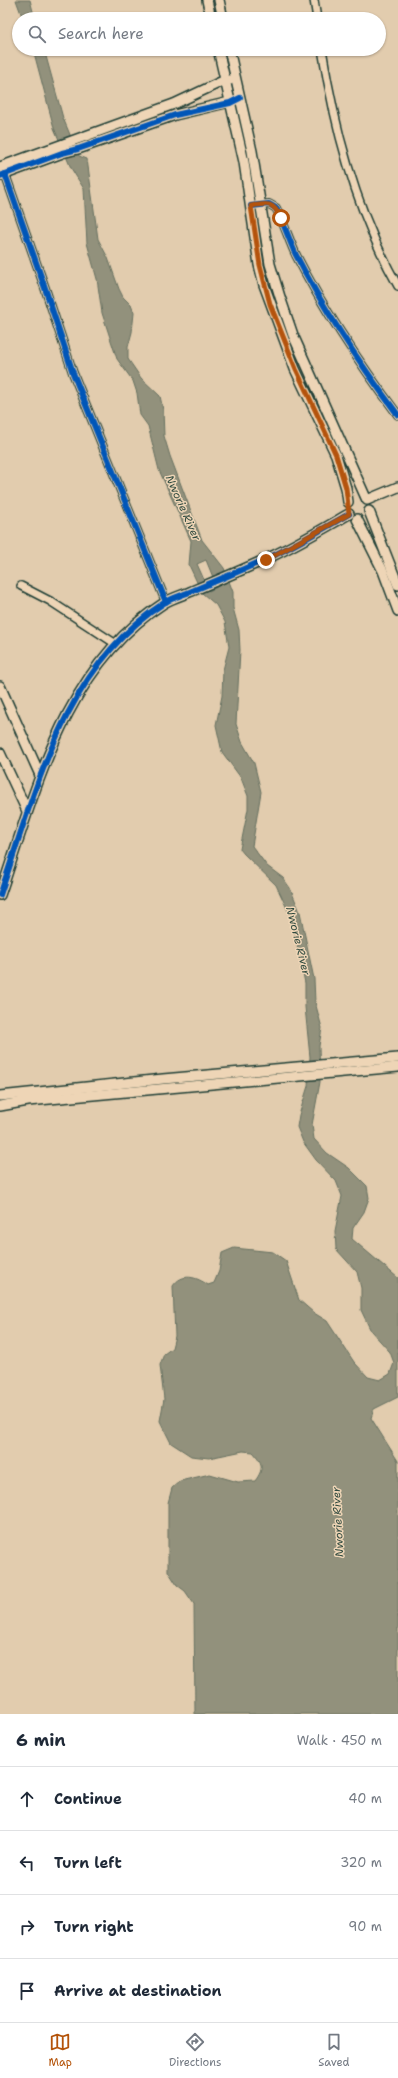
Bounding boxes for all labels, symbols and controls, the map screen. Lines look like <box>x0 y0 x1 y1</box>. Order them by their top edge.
search box <box>12 12 386 56</box>
icon: search <box>26 23 48 45</box>
text: Search here <box>58 24 144 44</box>
route start <box>272 209 290 227</box>
water label: Nworie River <box>162 473 204 544</box>
route end <box>257 551 275 569</box>
water label: Nworie River <box>282 905 314 978</box>
water label: Nworie River <box>329 1486 347 1557</box>
text: 6 min <box>16 1729 66 1751</box>
text: Walk · 450 m <box>297 1732 382 1749</box>
icon: ahead <box>16 1788 38 1810</box>
text: Continue <box>54 1789 122 1809</box>
text: 40 m <box>348 1790 382 1807</box>
icon: left <box>16 1852 38 1874</box>
text: Turn left <box>54 1853 122 1873</box>
text: 320 m <box>340 1854 382 1871</box>
icon: right <box>16 1916 38 1938</box>
text: Turn right <box>54 1917 134 1937</box>
text: 90 m <box>348 1918 382 1935</box>
icon: arrive <box>16 1980 38 2002</box>
text: Arrive at destination <box>54 1981 222 2001</box>
tab: Map <box>48 2031 72 2070</box>
tab: Directions <box>169 2031 221 2070</box>
tab: Saved <box>318 2031 350 2070</box>

